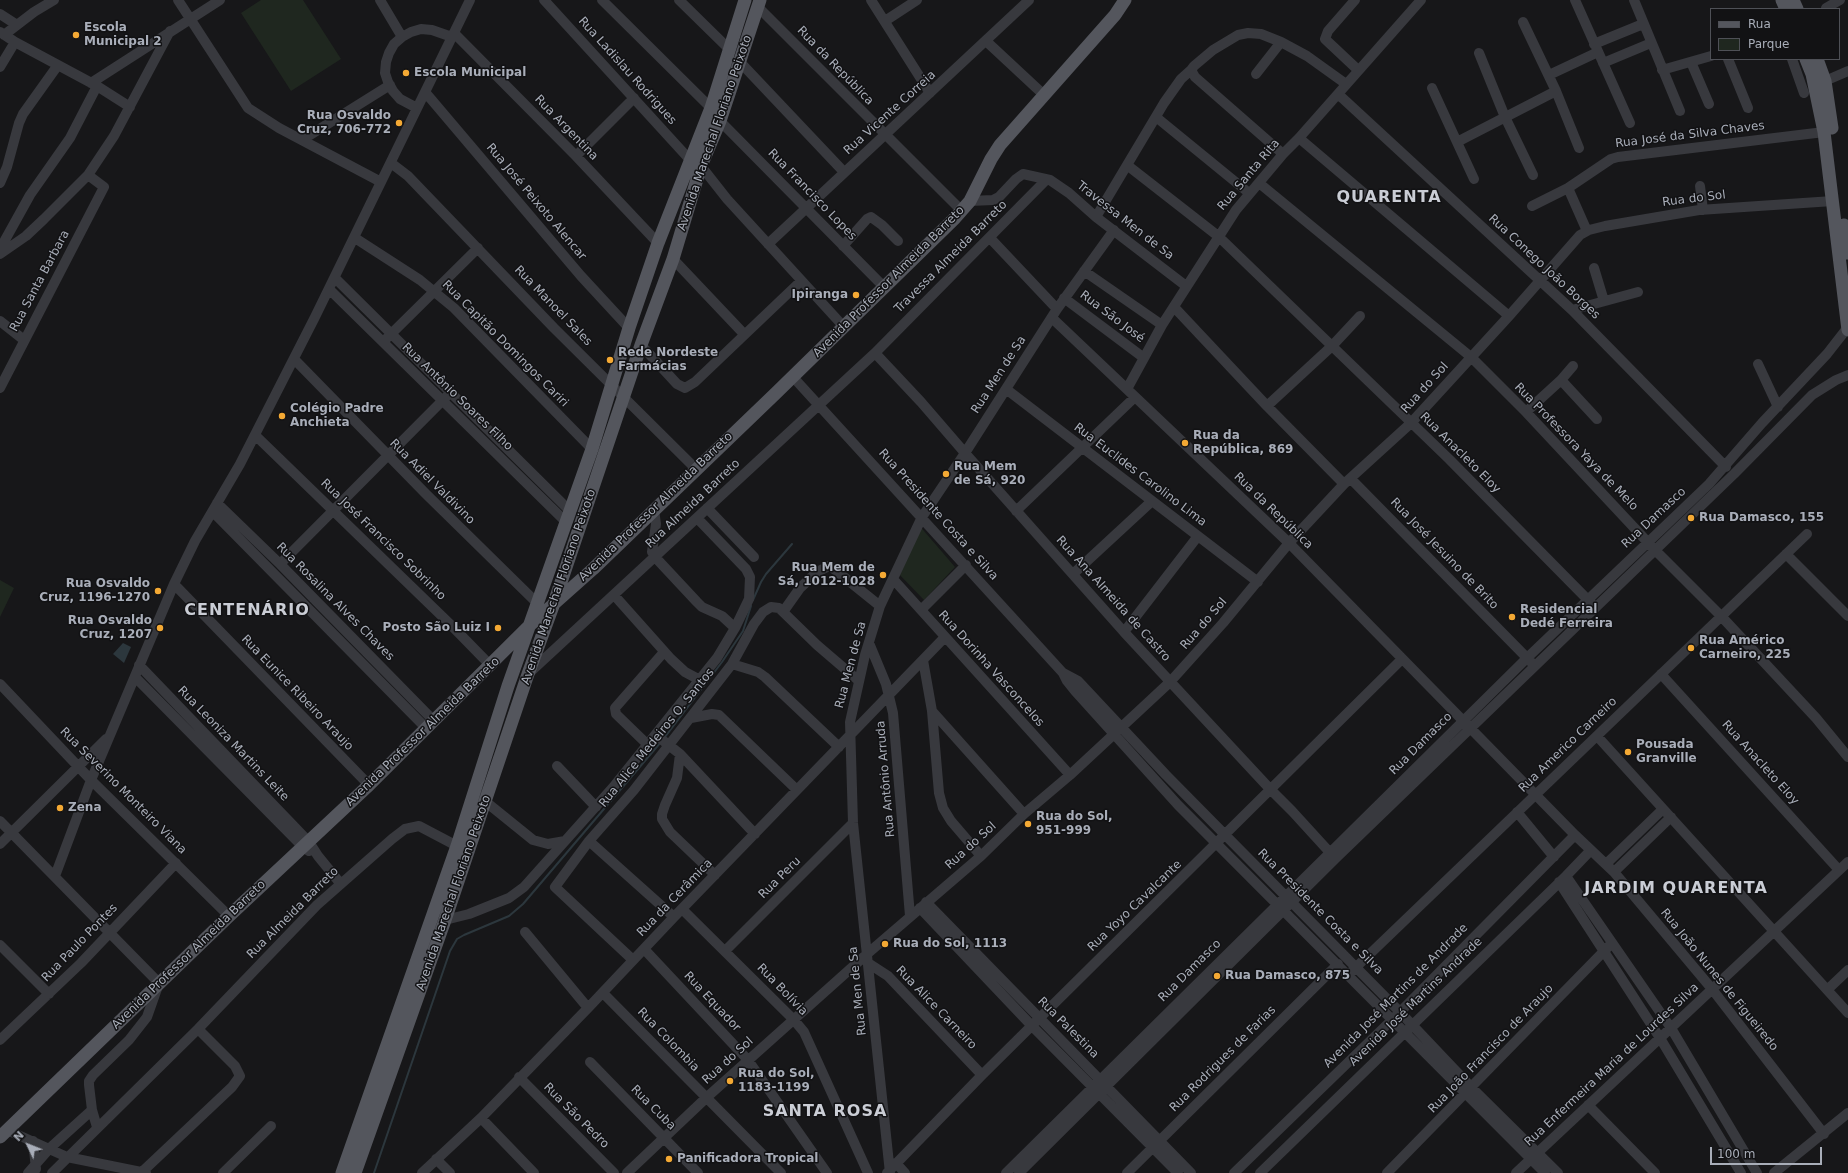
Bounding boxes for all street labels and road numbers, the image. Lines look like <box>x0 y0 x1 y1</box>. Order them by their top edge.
street label: Rua Ladislau Rodrigues <box>575 14 679 128</box>
street label: Rua da República <box>794 24 876 108</box>
street label: Avenida Marechal Floriano Peixoto <box>675 33 755 233</box>
street label: Rua Vicente Correia <box>841 68 939 158</box>
street label: Rua Argentina <box>531 92 601 164</box>
street label: Rua José da Silva Chaves <box>1615 119 1765 151</box>
street label: Rua Santa Rita <box>1215 136 1283 214</box>
street label: Rua José Peixoto Alencar <box>483 141 589 263</box>
street label: Rua Francisco Lopes <box>765 146 859 244</box>
street label: Travessa Men de Sa <box>1074 179 1176 263</box>
street label: Rua do Sol <box>1662 188 1726 210</box>
street label: Travessa Almeida Barreto <box>892 198 1010 316</box>
street label: Avenida Professor Almeida Barreto <box>810 203 968 361</box>
street label: Rua Conego João Borges <box>1485 212 1603 322</box>
street label: Rua Santa Barbara <box>7 228 73 334</box>
street label: Rua Manoel Sales <box>511 263 595 349</box>
street label: Rua Capitão Domingos Cariri <box>439 278 571 410</box>
street label: Rua São José <box>1077 288 1147 346</box>
street label: Rua Men de Sa <box>969 334 1029 416</box>
street label: Rua Antônio Soares Filho <box>399 340 515 454</box>
street label: Rua do Sol <box>1398 360 1452 416</box>
street label: Rua Professora Yaya de Melo <box>1511 380 1641 514</box>
street label: Rua Anacleto Eloy <box>1417 410 1503 496</box>
street label: Rua Euclides Carolino Lima <box>1071 420 1209 530</box>
street label: Avenida Professor Almeida Barreto <box>576 430 736 584</box>
street label: Rua Adiel Valdivino <box>386 436 478 528</box>
street label: Rua Presidente Costa e Silva <box>875 446 1001 584</box>
street label: Rua Almeida Barreto <box>643 457 743 551</box>
street label: Rua da República <box>1231 470 1315 552</box>
street label: Rua José Francisco Sobrinho <box>318 476 448 604</box>
street label: Rua Damasco <box>1619 485 1689 551</box>
street label: Avenida Marechal Floriano Peixoto <box>519 487 599 687</box>
street label: Rua José Jesuino de Brito <box>1387 495 1501 613</box>
street label: Rua Ana Almeida de Castro <box>1053 533 1173 665</box>
street label: Rua Rosalina Alves Chaves <box>273 540 397 664</box>
street label: Rua do Sol <box>1178 595 1230 653</box>
street label: Rua Dorinha Vasconcelos <box>935 608 1047 730</box>
street label: Rua Men de Sa <box>832 620 870 710</box>
street label: Rua Eunice Ribeiro Araujo <box>238 632 356 754</box>
street label: Avenida Professor Almeida Barreto <box>343 655 503 809</box>
street label: Rua Alice Medeiros O. Santos <box>596 666 718 810</box>
street label: Rua Leoniza Martins Leite <box>174 684 292 804</box>
street label: Rua Americo Carneiro <box>1516 694 1620 796</box>
street label: Rua Damasco <box>1387 710 1455 778</box>
street label: Rua Anacleto Eloy <box>1718 718 1802 808</box>
street label: Rua Antônio Arruda <box>874 720 898 838</box>
street label: Rua Severino Monteiro Viana <box>57 725 189 857</box>
street label: Avenida Marechal Floriano Peixoto <box>414 793 494 993</box>
street label: Rua do Sol <box>943 819 999 873</box>
street label: Rua Presidente Costa e Silva <box>1254 846 1386 978</box>
street label: Rua Peru <box>756 854 804 902</box>
street label: Rua da Cerâmica <box>634 856 716 940</box>
street label: Rua Yoyo Cavalcante <box>1085 857 1185 955</box>
street label: Rua Almeida Barreto <box>244 864 342 962</box>
street label: Avenida Professor Almeida Barreto <box>109 878 269 1032</box>
street label: Rua Paulo Pontes <box>39 901 121 985</box>
street label: Rua João Nunes de Figueiredo <box>1657 906 1781 1054</box>
street label: Avenida José Martins de Andrade <box>1321 921 1471 1071</box>
street label: Avenida José Martins Andrade <box>1347 935 1485 1069</box>
street label: Rua Damasco <box>1156 937 1224 1005</box>
street label: Rua Men de Sa <box>846 946 870 1036</box>
street label: Rua Bolívia <box>754 961 810 1019</box>
street label: Rua Alice Carneiro <box>893 963 979 1053</box>
street label: Rua Equador <box>681 969 743 1035</box>
street label: Rua Enfermeira Maria de Lourdes Silva <box>1522 980 1702 1150</box>
street label: Rua João Francisco de Araujo <box>1426 982 1556 1116</box>
street label: Rua Palestina <box>1034 994 1102 1062</box>
street label: Rua Rodrigues de Farias <box>1167 1003 1279 1115</box>
street label: Rua Colombia <box>634 1005 702 1075</box>
street label: Rua do Sol <box>700 1034 756 1088</box>
street label: Rua São Pedro <box>540 1080 612 1152</box>
street label: Rua Cuba <box>628 1083 678 1133</box>

